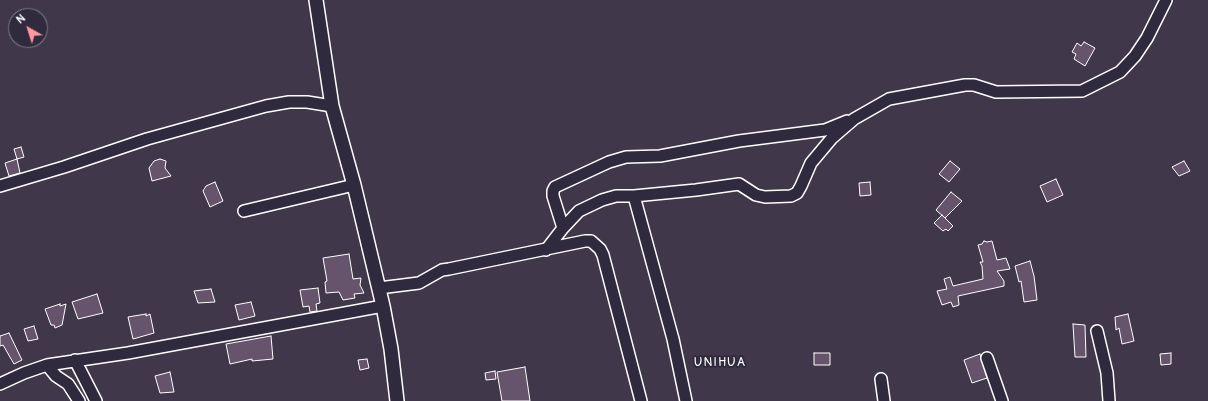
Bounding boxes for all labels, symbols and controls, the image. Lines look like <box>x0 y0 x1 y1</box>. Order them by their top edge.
north arrow <box>8 8 48 48</box>
text: N <box>14 12 28 26</box>
district label: UNIHUA <box>694 355 746 371</box>

